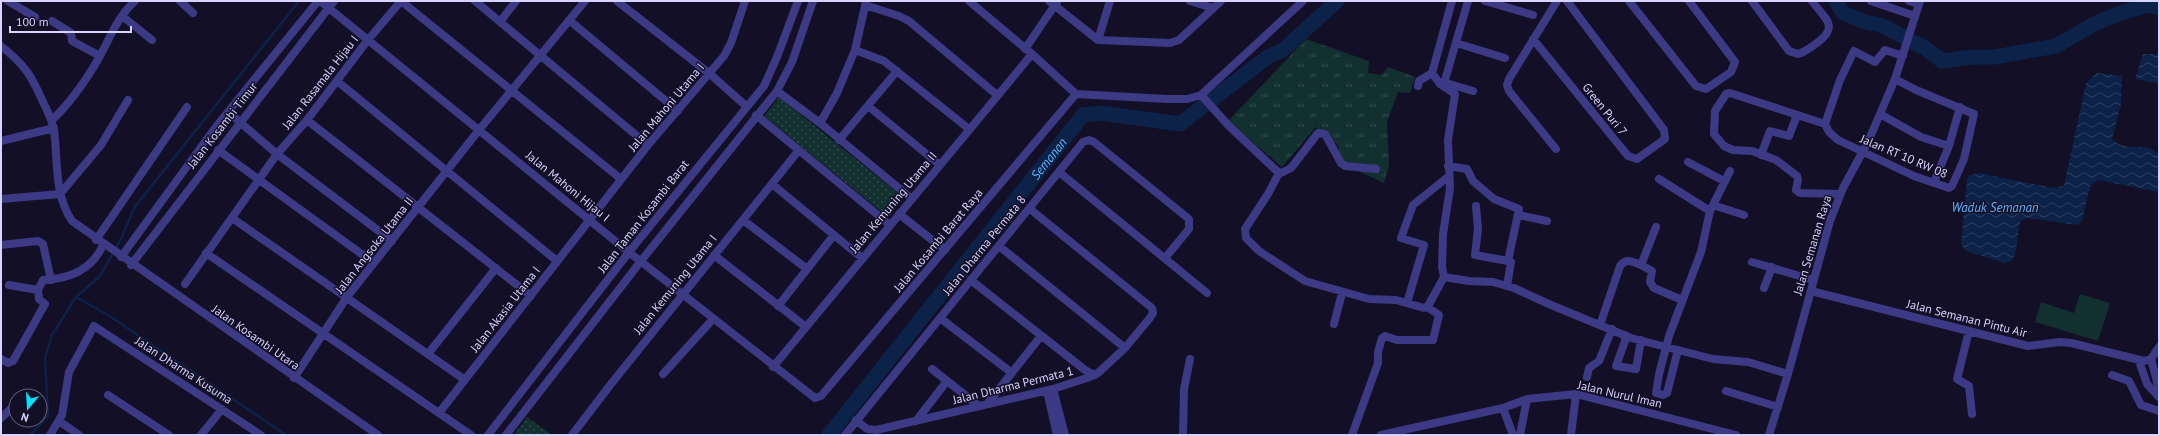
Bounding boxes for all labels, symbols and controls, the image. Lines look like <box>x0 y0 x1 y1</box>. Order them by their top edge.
scale bar <box>10 8 131 34</box>
text: 100 m <box>16 14 49 29</box>
street label: Jalan Rasamala Hijau I <box>278 32 361 133</box>
street label: Jalan Mahoni Utama I <box>624 60 707 155</box>
street label: Jalan Kosambi Timur <box>183 79 260 172</box>
street label: Green Puri 7 <box>1579 80 1631 138</box>
street label: Jalan RT 10 RW 08 <box>1857 130 1950 181</box>
water label: Semanan <box>1027 134 1070 183</box>
street label: Jalan Mahoni Hijau I <box>522 147 613 224</box>
street label: Jalan Kemuning Utama II <box>846 148 940 256</box>
street label: Jalan Taman Kosambi Barat <box>594 157 692 276</box>
street label: Jalan Kosambi Barat Raya <box>890 185 986 295</box>
street label: Jalan Dharma Permata 8 <box>939 192 1029 299</box>
street label: Jalan Semanan Raya <box>1789 193 1834 298</box>
street label: Jalan Angsoka Utama II <box>331 194 416 297</box>
water label: Waduk Semanan <box>1951 199 2039 216</box>
street label: Jalan Kemuning Utama I <box>630 231 720 338</box>
street label: Jalan Akasia Utama I <box>466 263 543 356</box>
street label: Jalan Semanan Pintu Air <box>1904 296 2029 340</box>
street label: Jalan Kosambi Utara <box>209 301 303 373</box>
street label: Jalan Dharma Kusuma <box>132 332 235 407</box>
street label: Jalan Dharma Permata 1 <box>950 363 1075 408</box>
street label: Jalan Nurul Iman <box>1575 377 1664 411</box>
north arrow <box>8 388 48 428</box>
text: N <box>19 410 31 425</box>

